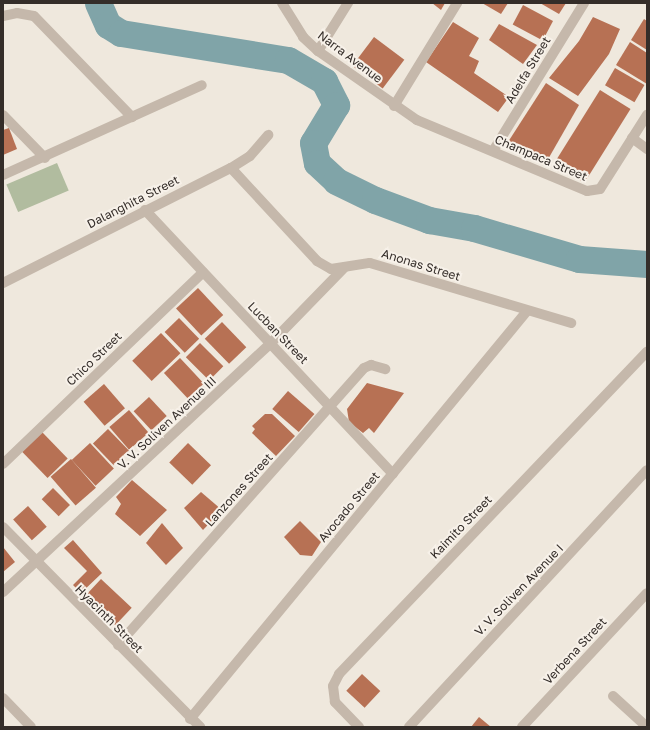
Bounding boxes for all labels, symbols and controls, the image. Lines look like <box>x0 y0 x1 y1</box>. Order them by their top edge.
street label: Narra Avenue <box>315 28 385 86</box>
street label: Adelfa Street <box>502 34 554 106</box>
street label: Champaca Street <box>493 132 589 184</box>
street label: Dalanghita Street <box>85 173 181 231</box>
street label: Anonas Street <box>380 246 462 284</box>
street label: Lucban Street <box>245 299 311 367</box>
street label: Chico Street <box>63 329 125 389</box>
street label: V. V. Soliven Avenue III <box>115 374 219 472</box>
street label: Lanzones Street <box>202 450 276 530</box>
street label: Avocado Street <box>315 469 383 545</box>
street label: Kaimito Street <box>427 492 495 562</box>
street label: V. V. Soliven Avenue I <box>472 541 566 639</box>
street label: Hyacinth Street <box>72 582 146 656</box>
street label: Verbena Street <box>540 615 610 687</box>

